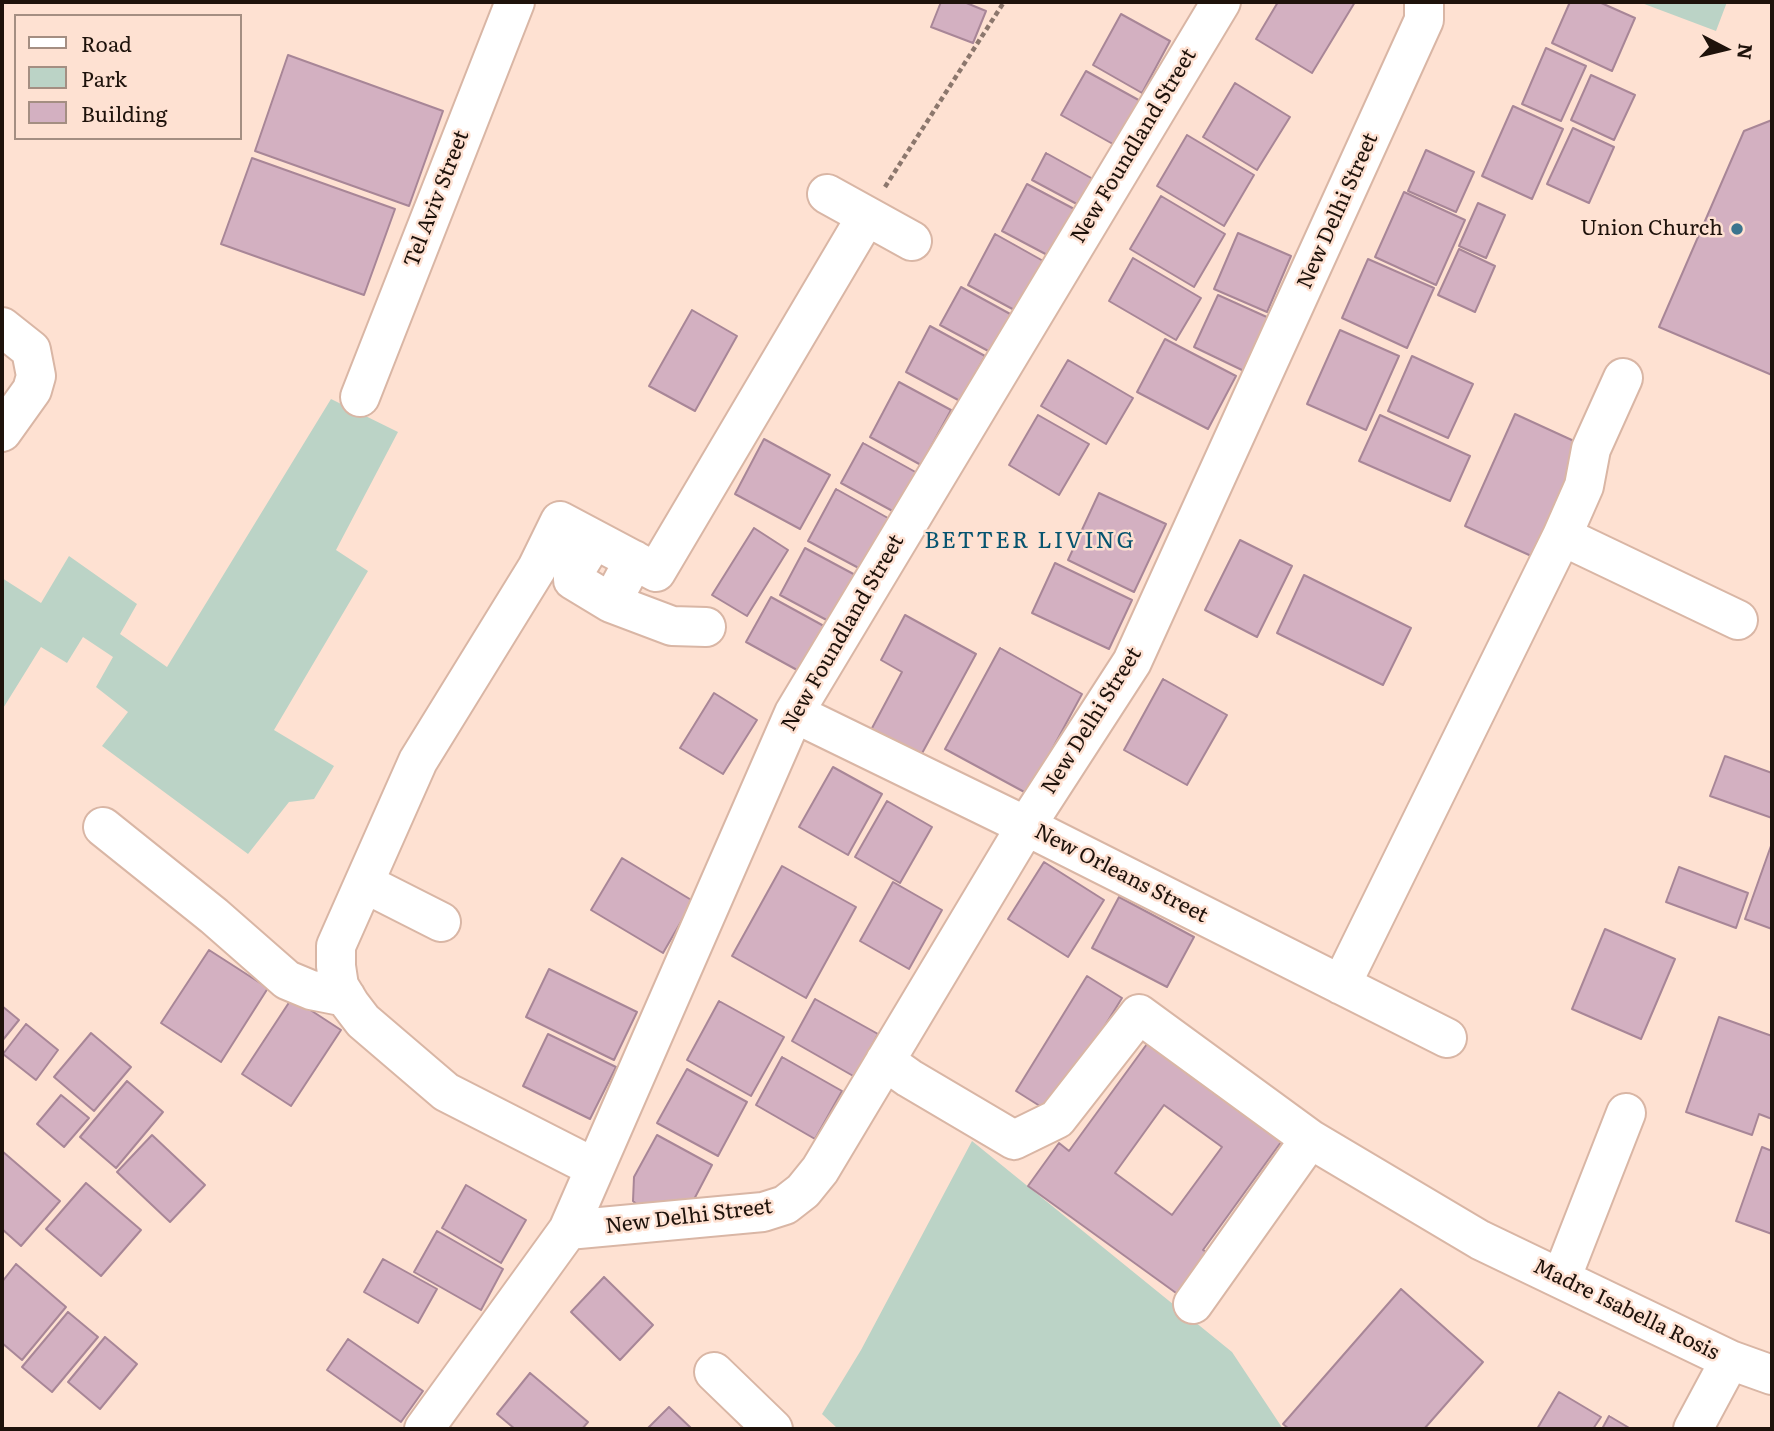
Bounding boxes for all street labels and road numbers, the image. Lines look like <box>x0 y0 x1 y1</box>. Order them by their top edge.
street label: New Foundland Street <box>1066 44 1202 248</box>
street label: Tel Aviv Street <box>399 127 475 271</box>
street label: New Delhi Street <box>1292 129 1384 293</box>
street label: New Foundland Street <box>776 530 910 736</box>
street label: New Delhi Street <box>1037 643 1147 799</box>
street label: New Orleans Street <box>1030 819 1212 929</box>
street label: New Delhi Street <box>604 1194 774 1240</box>
street label: Madre Isabella Rosis <box>1529 1254 1723 1366</box>

